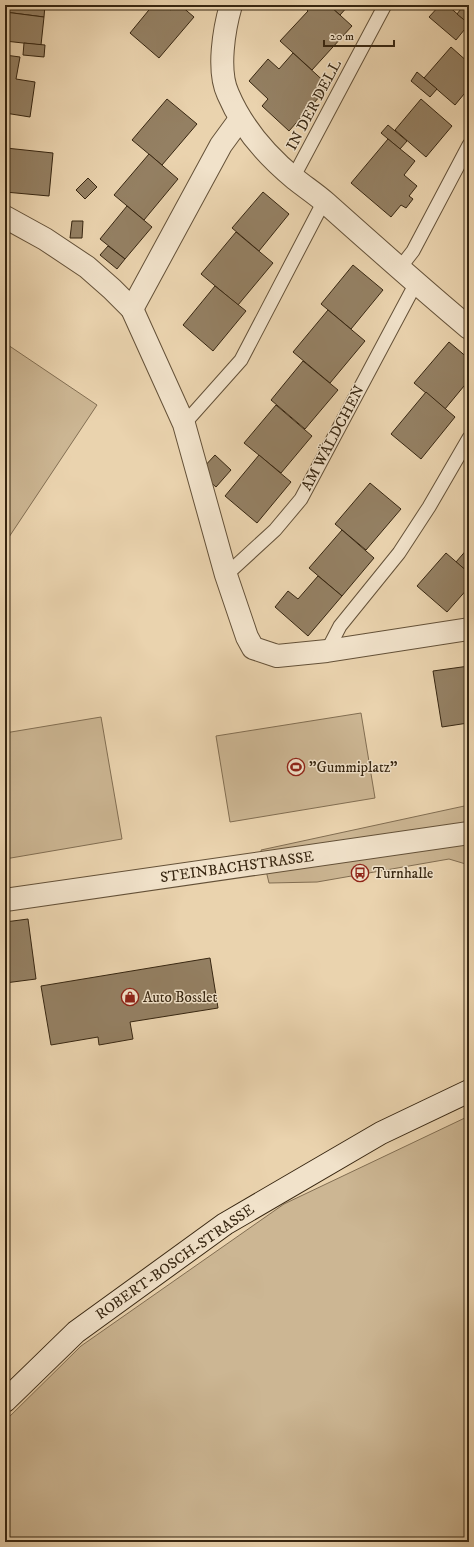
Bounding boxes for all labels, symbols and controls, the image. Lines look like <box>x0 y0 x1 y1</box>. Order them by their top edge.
scale bar <box>324 22 394 48</box>
text: 20 m <box>330 29 354 44</box>
street label: IN DER DELL <box>282 56 346 153</box>
street label: AM WÄLDCHEN <box>297 382 369 494</box>
sports icon: "Gummiplatz" <box>286 757 306 777</box>
place label: "Gummiplatz" <box>309 758 398 777</box>
street label: STEINBACHSTRASSE <box>159 847 315 887</box>
bus stop icon: Turnhalle <box>350 863 370 883</box>
place label: Turnhalle <box>373 864 433 883</box>
shop icon: Auto Bosslet <box>120 987 140 1007</box>
place label: Auto Bosslet <box>143 988 218 1007</box>
street label: ROBERT-BOSCH-STRASSE <box>92 1200 258 1324</box>

